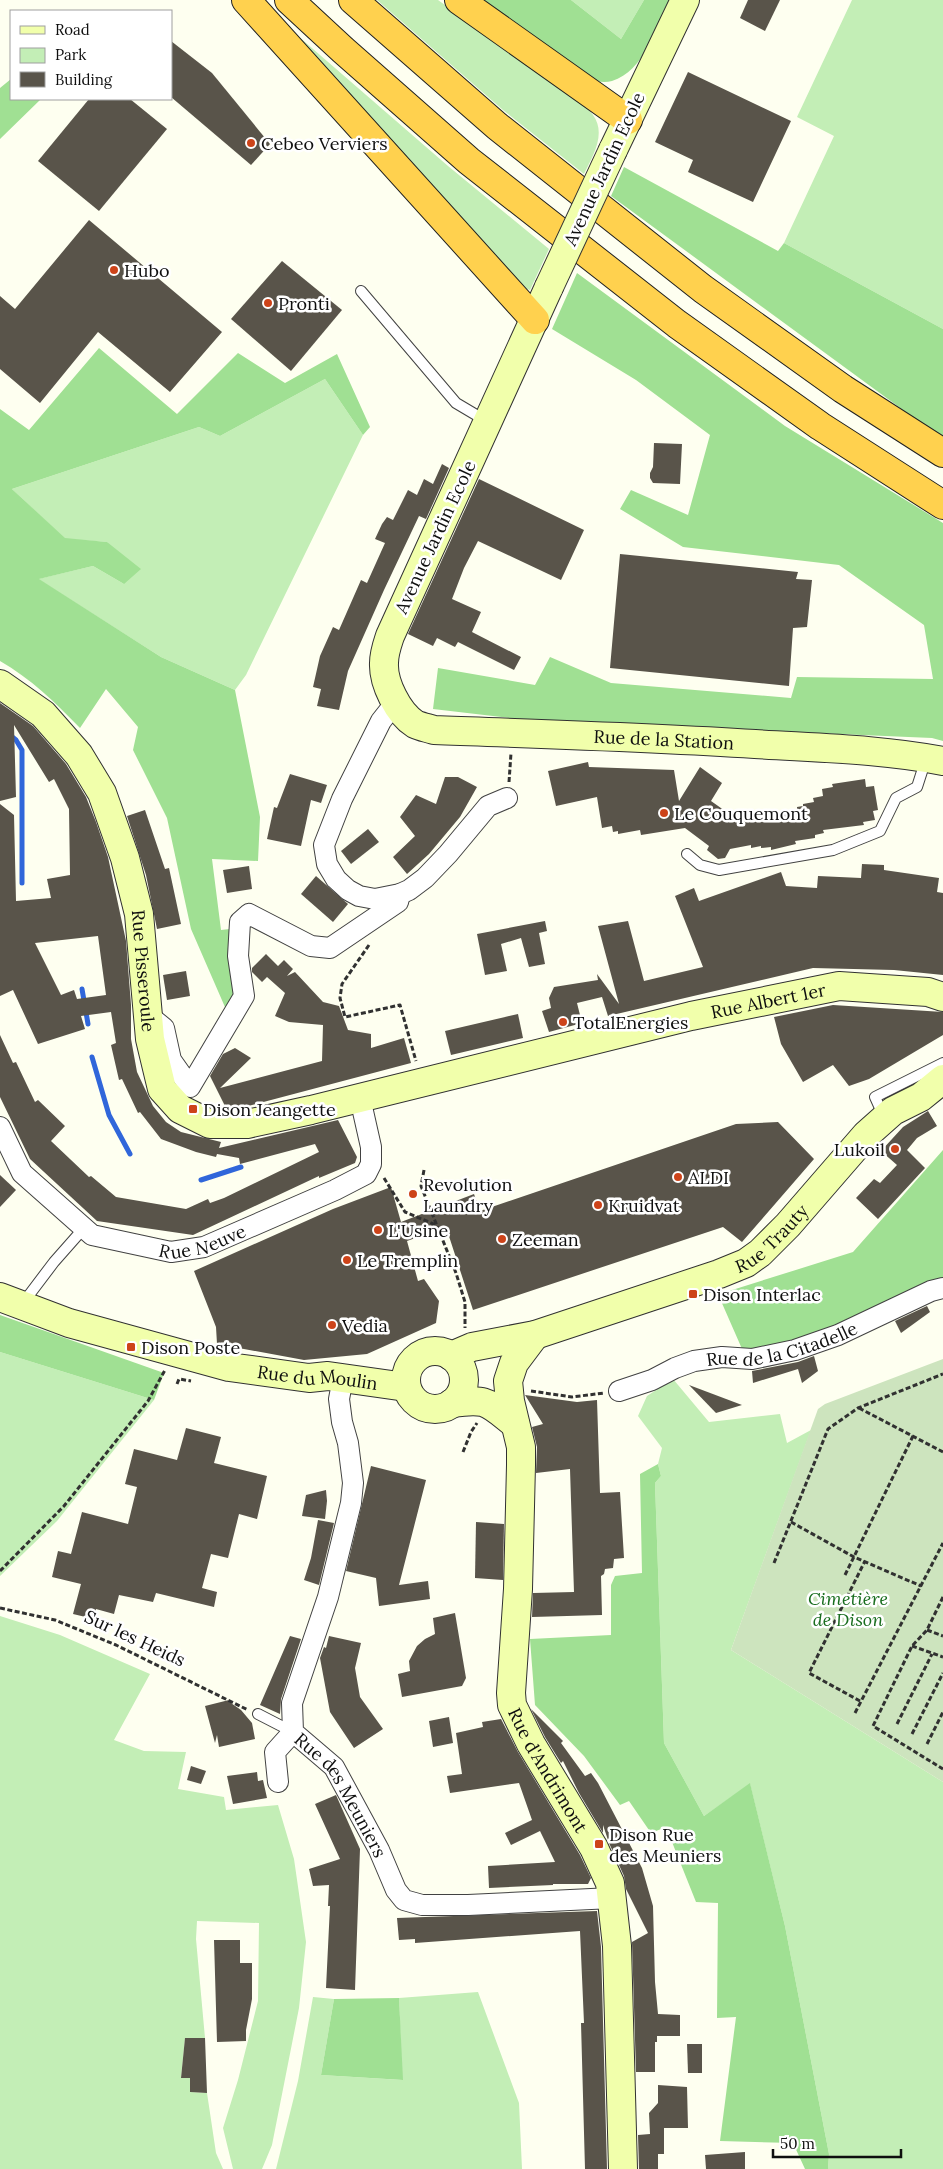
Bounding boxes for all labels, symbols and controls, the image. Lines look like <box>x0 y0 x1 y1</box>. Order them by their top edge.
legend <box>10 10 172 100</box>
text: Road <box>55 20 90 39</box>
text: Park <box>55 45 86 64</box>
text: Building <box>55 70 113 89</box>
street label: Avenue Jardin Ecole <box>558 88 650 250</box>
place label: Cebeo Verviers <box>261 132 388 155</box>
marker: Cebeo Verviers <box>245 137 257 149</box>
place label: Hubo <box>124 259 169 282</box>
marker: Hubo <box>108 264 120 276</box>
place label: Pronti <box>278 292 330 315</box>
marker: Pronti <box>262 297 274 309</box>
street label: Avenue Jardin Ecole <box>389 456 481 618</box>
street label: Rue de la Station <box>593 724 735 754</box>
place label: Le Couquemont <box>674 802 808 825</box>
marker: Le Couquemont <box>658 807 670 819</box>
street label: Rue Pisseroule <box>127 909 161 1033</box>
street label: Rue Albert 1er <box>709 977 828 1023</box>
place label: TotalEnergies <box>573 1011 688 1034</box>
marker: TotalEnergies <box>557 1016 569 1028</box>
place label: Dison Jeangette <box>203 1098 336 1121</box>
marker: Dison Jeangette <box>187 1103 199 1115</box>
place label: Lukoil <box>834 1138 885 1161</box>
marker: Lukoil <box>889 1143 901 1155</box>
place label: ALDI <box>687 1166 729 1189</box>
marker: ALDI <box>672 1171 684 1183</box>
place label: Revolution Laundry <box>423 1173 513 1217</box>
marker: Revolution Laundry <box>407 1188 419 1200</box>
place label: Kruidvat <box>608 1194 680 1217</box>
marker: Kruidvat <box>592 1199 604 1211</box>
street label: Rue Trauty <box>732 1199 813 1278</box>
street label: Rue Neuve <box>157 1219 249 1263</box>
place label: L'Usine <box>388 1219 448 1242</box>
marker: L'Usine <box>372 1224 384 1236</box>
place label: Zeeman <box>512 1228 579 1251</box>
marker: Zeeman <box>496 1233 508 1245</box>
place label: Le Tremplin <box>357 1249 458 1272</box>
marker: Le Tremplin <box>341 1254 353 1266</box>
place label: Dison Interlac <box>703 1283 821 1306</box>
marker: Dison Interlac <box>687 1288 699 1300</box>
place label: Vedia <box>341 1314 388 1337</box>
street label: Rue de la Citadelle <box>705 1316 861 1371</box>
marker: Vedia <box>326 1319 338 1331</box>
place label: Dison Poste <box>141 1336 241 1359</box>
marker: Dison Poste <box>125 1341 137 1353</box>
street label: Rue du Moulin <box>256 1360 379 1394</box>
park label: Cimetière de Dison <box>808 1587 888 1631</box>
street label: Sur les Heids <box>81 1605 189 1671</box>
street label: Rue d'Andrimont <box>503 1704 593 1836</box>
street label: Rue des Meuniers <box>290 1727 392 1861</box>
place label: Dison Rue des Meuniers <box>609 1823 721 1867</box>
marker: Dison Rue des Meuniers <box>593 1838 605 1850</box>
scale bar <box>773 2126 900 2158</box>
text: 50 m <box>780 2134 815 2153</box>

